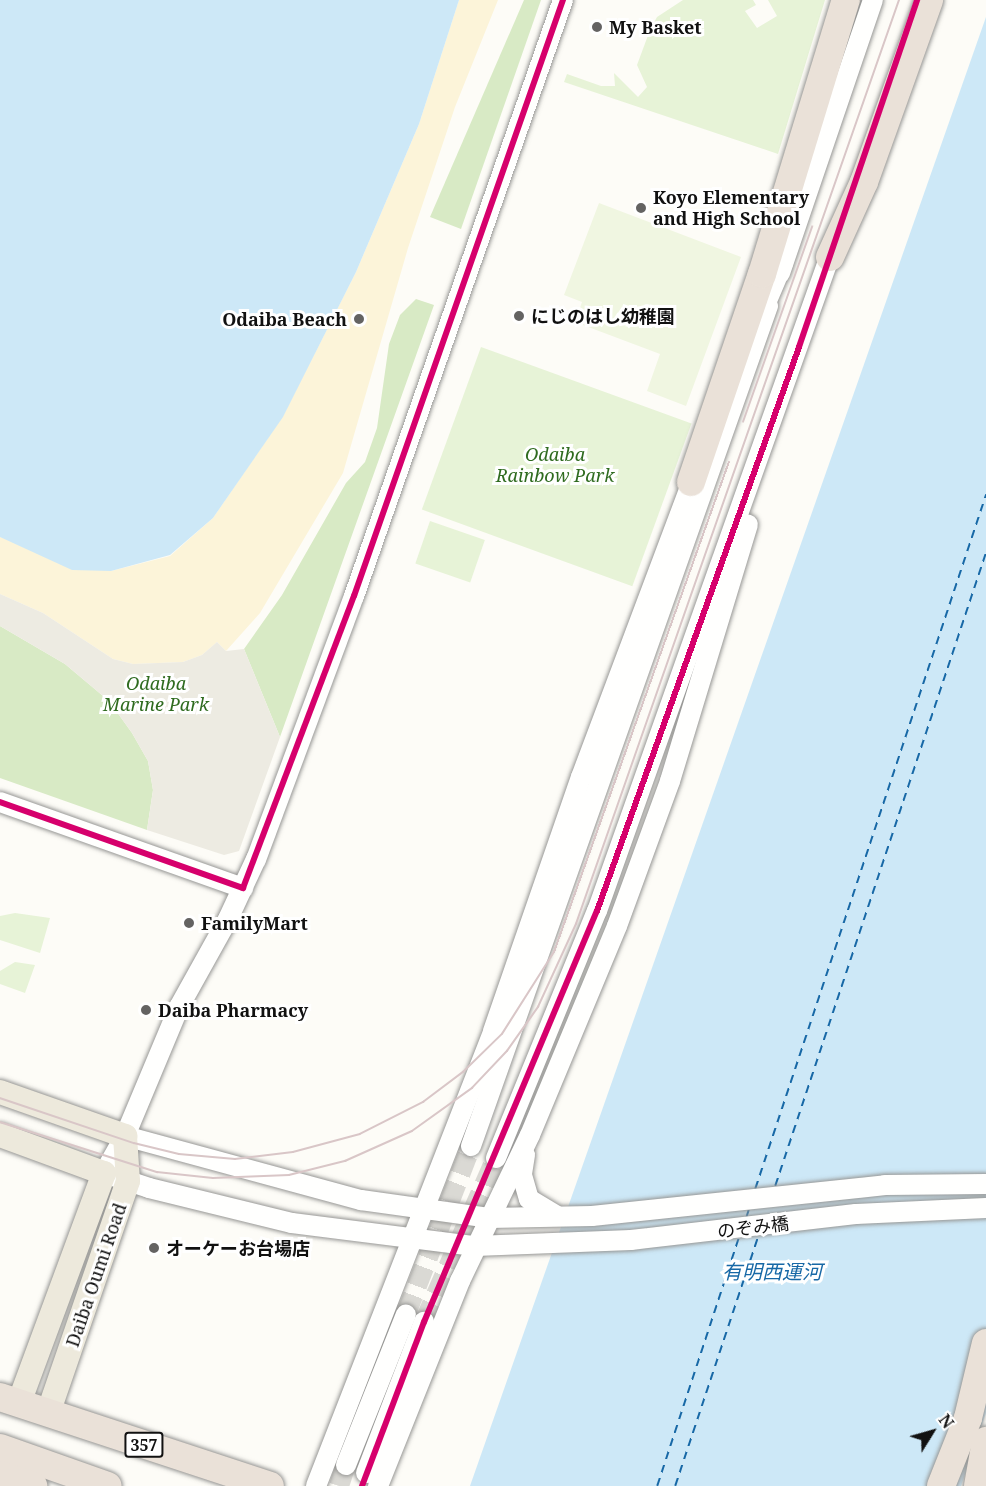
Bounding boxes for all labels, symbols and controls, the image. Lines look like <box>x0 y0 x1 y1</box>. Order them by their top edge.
place label: My Basket <box>609 16 701 38</box>
marker: My Basket <box>590 20 604 34</box>
place label: Koyo Elementary and High School <box>653 187 809 230</box>
marker: Koyo Elementary and High School <box>634 201 648 215</box>
place label: にじのはし幼稚園 <box>531 305 675 327</box>
place label: Odaiba Beach <box>222 308 347 330</box>
marker: にじのはし幼稚園 <box>512 309 526 323</box>
marker: Odaiba Beach <box>352 312 366 326</box>
park label: Odaiba Rainbow Park <box>496 444 614 486</box>
park label: Odaiba Marine Park <box>103 673 209 716</box>
place label: FamilyMart <box>201 912 308 934</box>
marker: FamilyMart <box>182 916 196 930</box>
place label: Daiba Pharmacy <box>158 999 308 1021</box>
marker: Daiba Pharmacy <box>139 1003 153 1017</box>
street label: Daiba Oumi Road <box>61 1200 131 1350</box>
street label: のぞみ橋 <box>716 1212 790 1242</box>
place label: オーケーお台場店 <box>166 1237 310 1259</box>
marker: オーケーお台場店 <box>147 1241 161 1255</box>
water label: 有明西運河 <box>722 1259 822 1283</box>
north arrow <box>902 1402 962 1462</box>
text: N <box>934 1410 959 1433</box>
road number: 357 <box>123 1432 165 1458</box>

